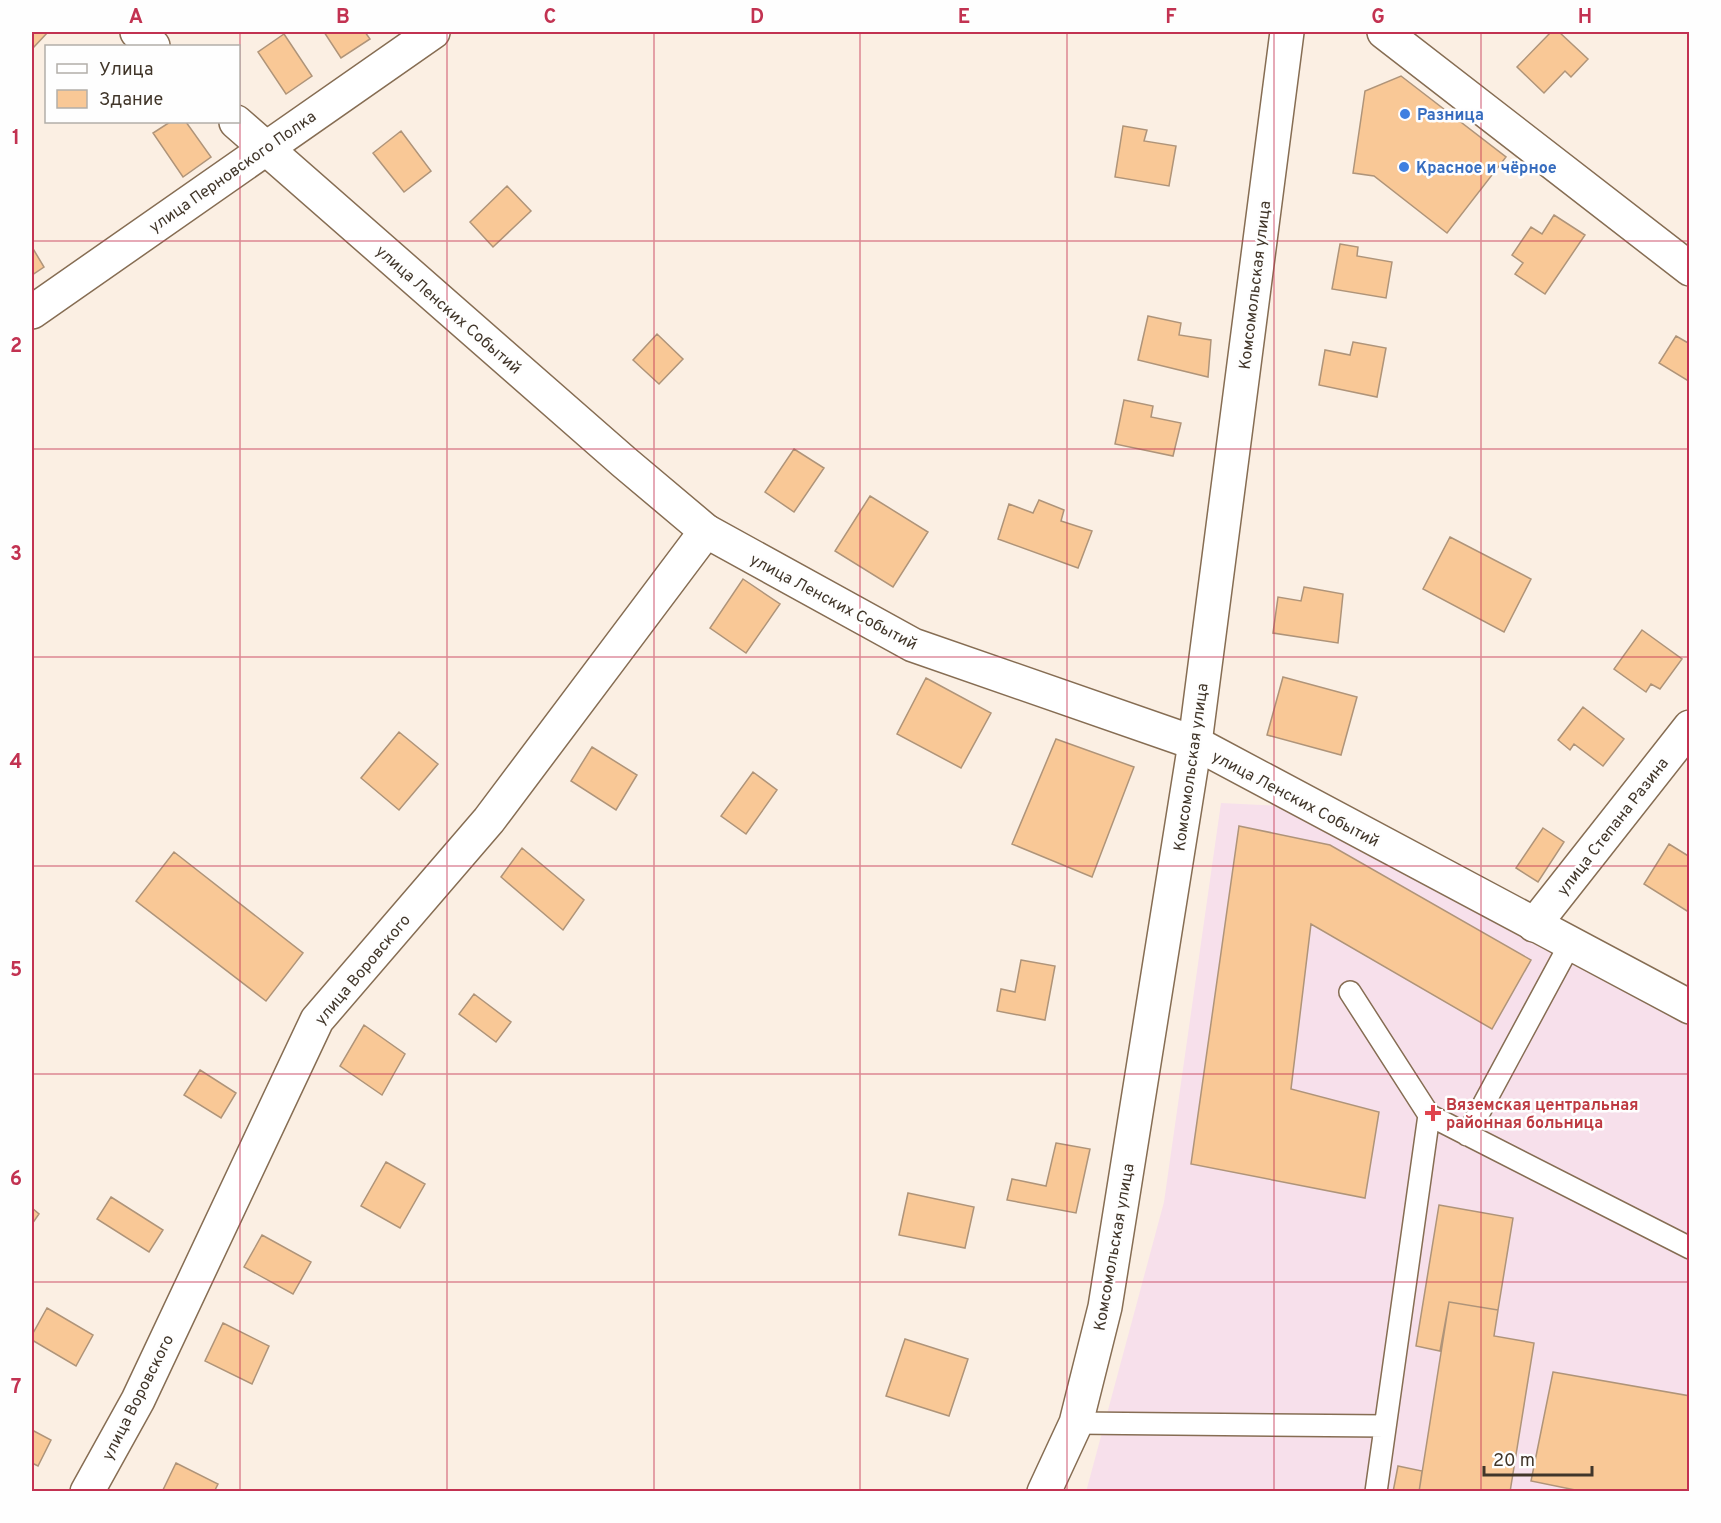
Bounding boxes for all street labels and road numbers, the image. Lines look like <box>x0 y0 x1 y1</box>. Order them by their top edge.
street label: улица Перновского Полка <box>146 107 321 238</box>
street label: Комсомольская улица <box>1236 200 1276 371</box>
street label: улица Ленских Событий <box>371 242 525 379</box>
street label: улица Ленских Событий <box>746 550 920 655</box>
street label: Комсомольская улица <box>1170 682 1214 853</box>
street label: улица Ленских Событий <box>1208 747 1382 852</box>
street label: улица Степана Разина <box>1553 754 1674 900</box>
street label: улица Воровского <box>311 911 416 1030</box>
street label: Комсомольская улица <box>1090 1162 1140 1333</box>
street label: улица Воровского <box>98 1332 179 1464</box>

